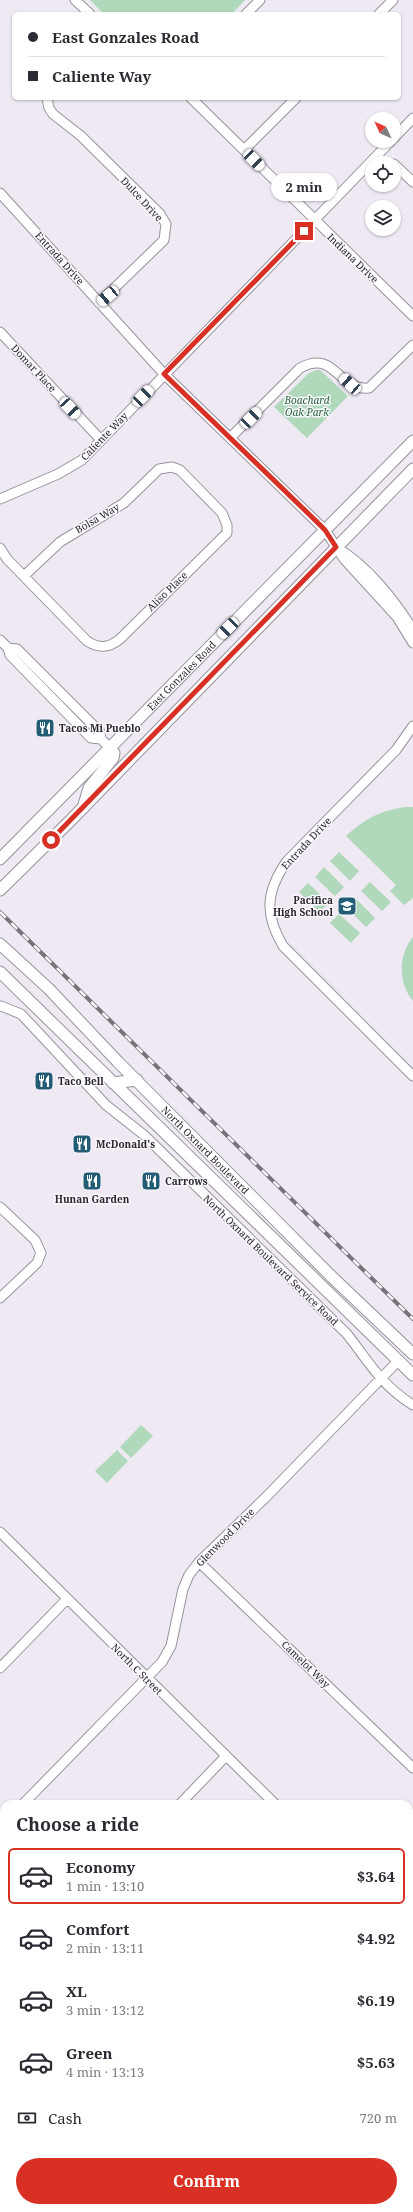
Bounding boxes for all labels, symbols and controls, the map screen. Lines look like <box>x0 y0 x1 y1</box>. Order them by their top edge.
text: East Gonzales Road <box>52 27 199 47</box>
text: Caliente Way <box>52 66 151 86</box>
north arrow <box>365 112 401 148</box>
map controls <box>365 112 401 236</box>
car <box>241 147 267 173</box>
button: locate <box>365 156 401 192</box>
callout: 2 min <box>271 173 337 201</box>
street label: Dulce Drive <box>118 174 166 224</box>
text: 2 min <box>286 178 322 196</box>
button: layers <box>365 200 401 236</box>
route end <box>295 222 313 240</box>
street label: Entrada Drive <box>32 228 88 288</box>
street label: Indiana Drive <box>324 230 382 286</box>
car <box>95 284 121 308</box>
street label: Domar Place <box>8 341 60 395</box>
car <box>337 372 363 396</box>
car <box>130 383 156 409</box>
park label: Boachard Oak Park <box>284 393 330 419</box>
car <box>57 395 83 421</box>
car <box>238 405 264 431</box>
street label: Caliente Way <box>77 409 131 463</box>
street label: Bolsa Way <box>72 500 122 536</box>
street label: Aliso Place <box>144 568 190 614</box>
car <box>215 615 241 641</box>
street label: East Gonzales Road <box>144 638 219 713</box>
restaurant icon: Tacos Mi Pueblo <box>34 717 56 739</box>
place label: Tacos Mi Pueblo <box>59 721 141 735</box>
street label: Entrada Drive <box>278 814 334 872</box>
route start <box>42 831 60 849</box>
place label: Pacifica High School <box>273 893 333 919</box>
school or university icon: Pacifica High School <box>336 895 358 917</box>
restaurant icon: Taco Bell <box>33 1070 55 1092</box>
place label: Taco Bell <box>58 1074 104 1088</box>
street label: North Oxnard Boulevard <box>159 1103 252 1197</box>
restaurant icon: McDonald's <box>71 1133 93 1155</box>
place label: McDonald's <box>96 1137 155 1151</box>
restaurant icon: Hunan Garden <box>81 1170 103 1192</box>
restaurant icon: Carrows <box>140 1170 162 1192</box>
place label: Carrows <box>165 1174 208 1188</box>
street label: North Oxnard Boulevard Service Road <box>200 1191 342 1329</box>
place label: Hunan Garden <box>55 1192 130 1206</box>
street label: Glenwood Drive <box>193 1505 257 1569</box>
street label: Camelot Way <box>279 1637 334 1691</box>
street label: North C Street <box>108 1640 166 1698</box>
text: Choose a ride <box>16 1812 139 1836</box>
text: Economy <box>66 1857 135 1877</box>
icon: car <box>18 1858 54 1894</box>
text: $3.64 <box>357 1866 395 1886</box>
text: 1 min · 13:10 <box>66 1877 144 1895</box>
text: Comfort <box>66 1919 129 1939</box>
icon: car <box>18 1920 54 1956</box>
text: $4.92 <box>357 1928 395 1948</box>
text: 2 min · 13:11 <box>66 1939 144 1957</box>
text: XL <box>66 1981 87 2001</box>
icon: car <box>18 1982 54 2018</box>
text: $6.19 <box>357 1990 395 2010</box>
text: 3 min · 13:12 <box>66 2001 144 2019</box>
text: Green <box>66 2043 113 2063</box>
icon: car <box>18 2044 54 2080</box>
text: $5.63 <box>357 2052 395 2072</box>
text: 4 min · 13:13 <box>66 2063 144 2081</box>
icon: cash <box>16 2107 38 2129</box>
text: Cash <box>48 2108 82 2128</box>
text: 720 m <box>360 2109 397 2127</box>
button: Confirm <box>16 2158 397 2204</box>

